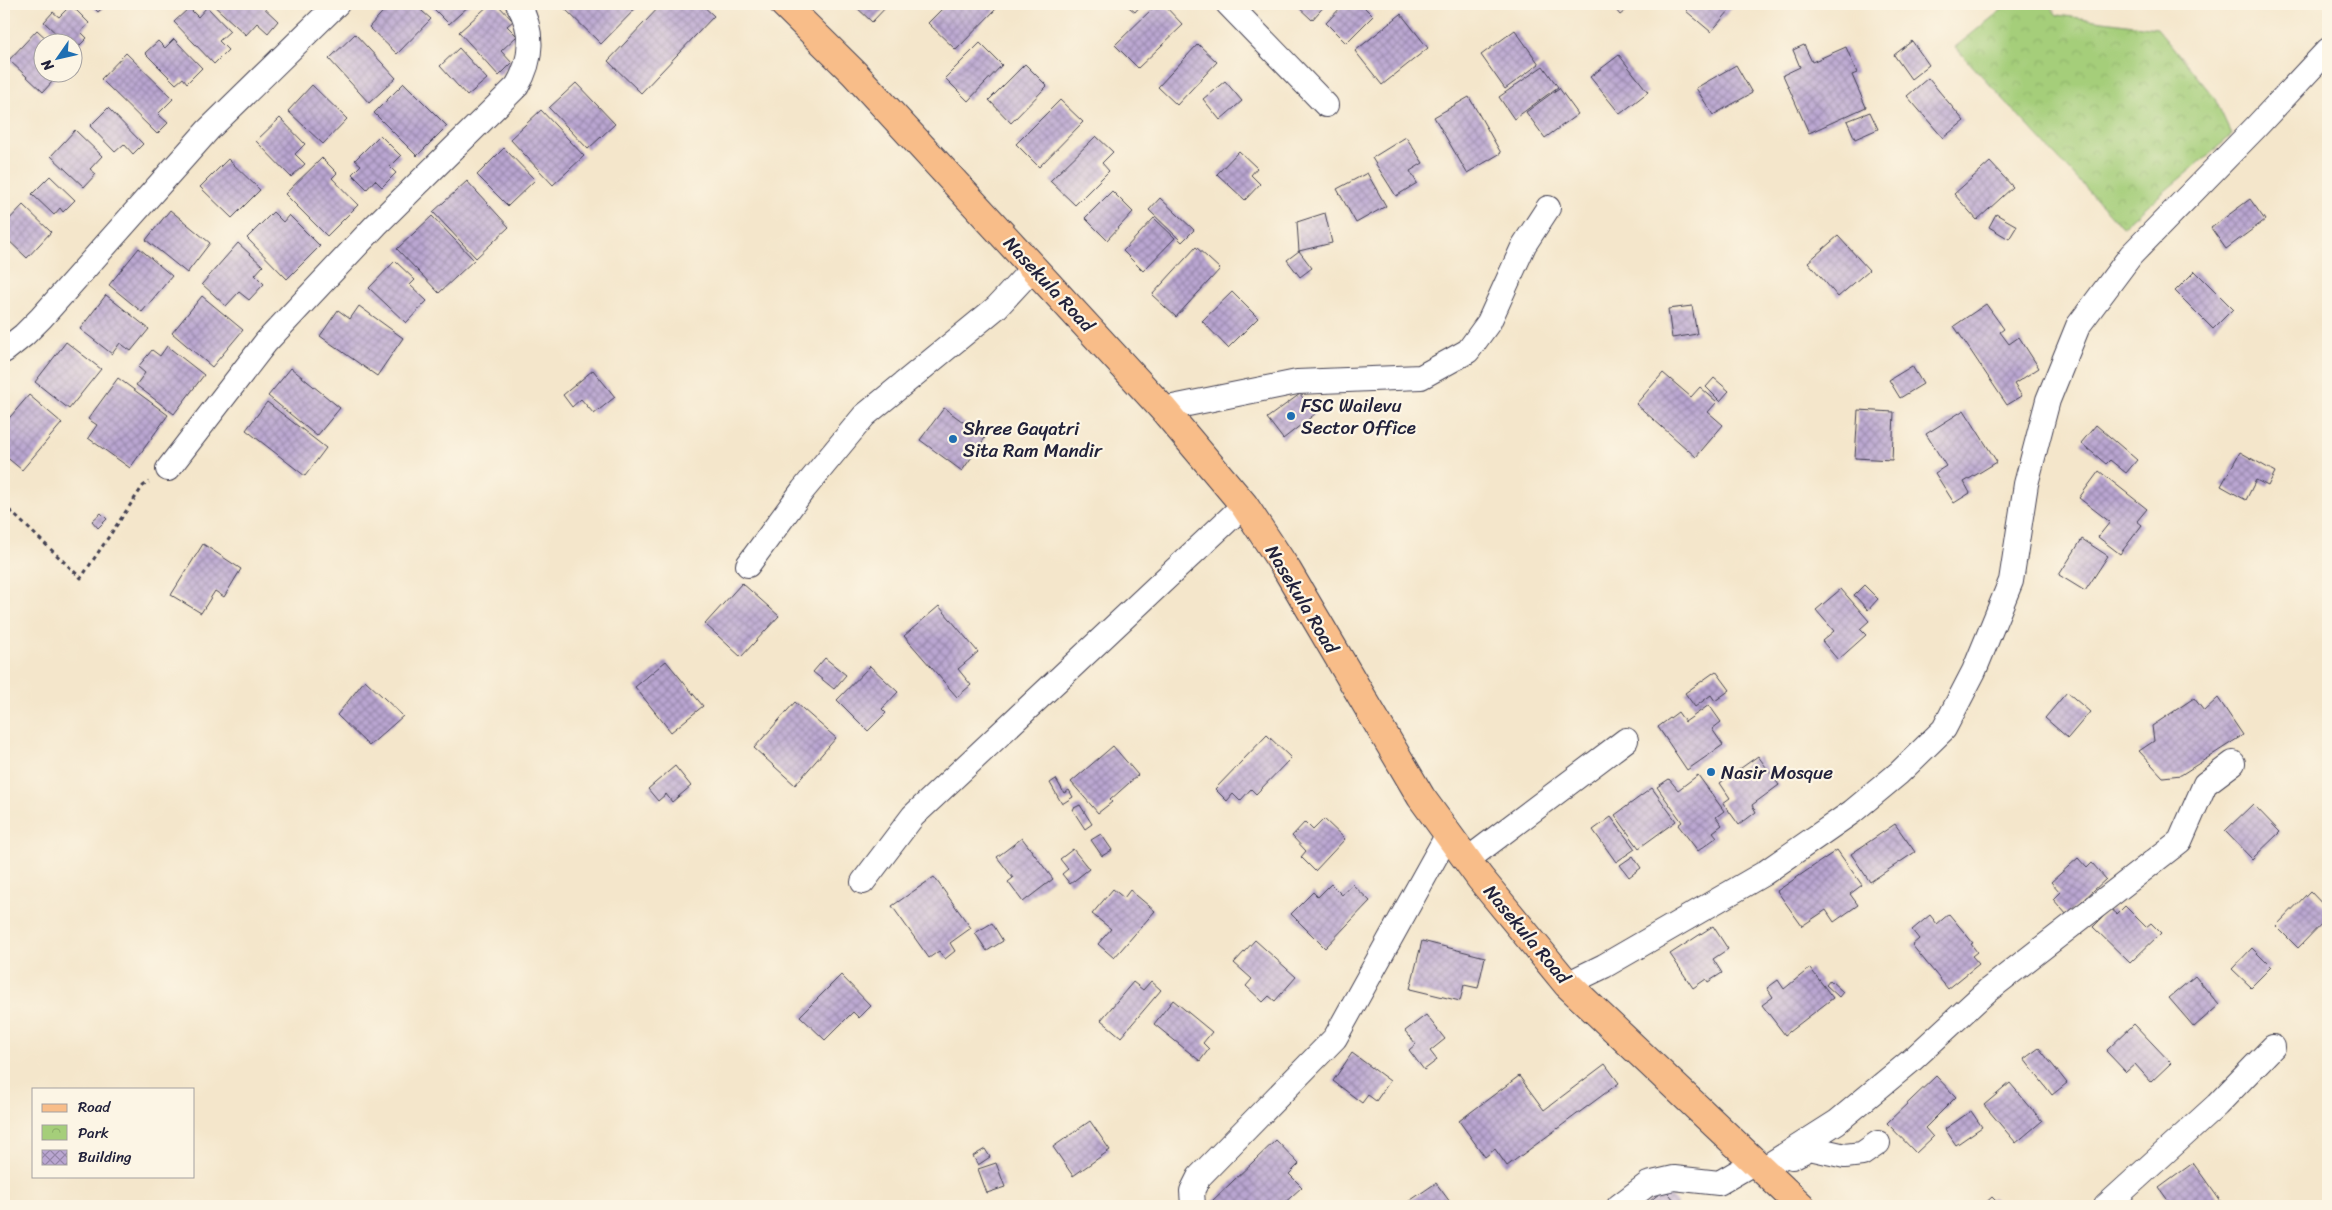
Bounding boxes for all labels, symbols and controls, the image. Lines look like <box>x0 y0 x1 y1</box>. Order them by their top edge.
north arrow <box>32 32 82 82</box>
text: N <box>34 54 61 77</box>
street label: Nasekula Road <box>995 228 1104 341</box>
place label: FSC Wailevu Sector Office <box>1301 389 1416 444</box>
marker: FSC Wailevu Sector Office <box>1285 410 1297 422</box>
place label: Shree Gayatri Sita Ram Mandir <box>963 412 1103 467</box>
marker: Shree Gayatri Sita Ram Mandir <box>947 433 959 445</box>
street label: Nasekula Road <box>1256 538 1349 662</box>
place label: Nasir Mosque <box>1721 756 1833 789</box>
marker: Nasir Mosque <box>1705 766 1717 778</box>
street label: Nasekula Road <box>1475 877 1580 993</box>
legend <box>32 1088 195 1178</box>
text: Road <box>78 1094 111 1120</box>
text: Park <box>78 1120 109 1146</box>
text: Building <box>78 1144 132 1170</box>

